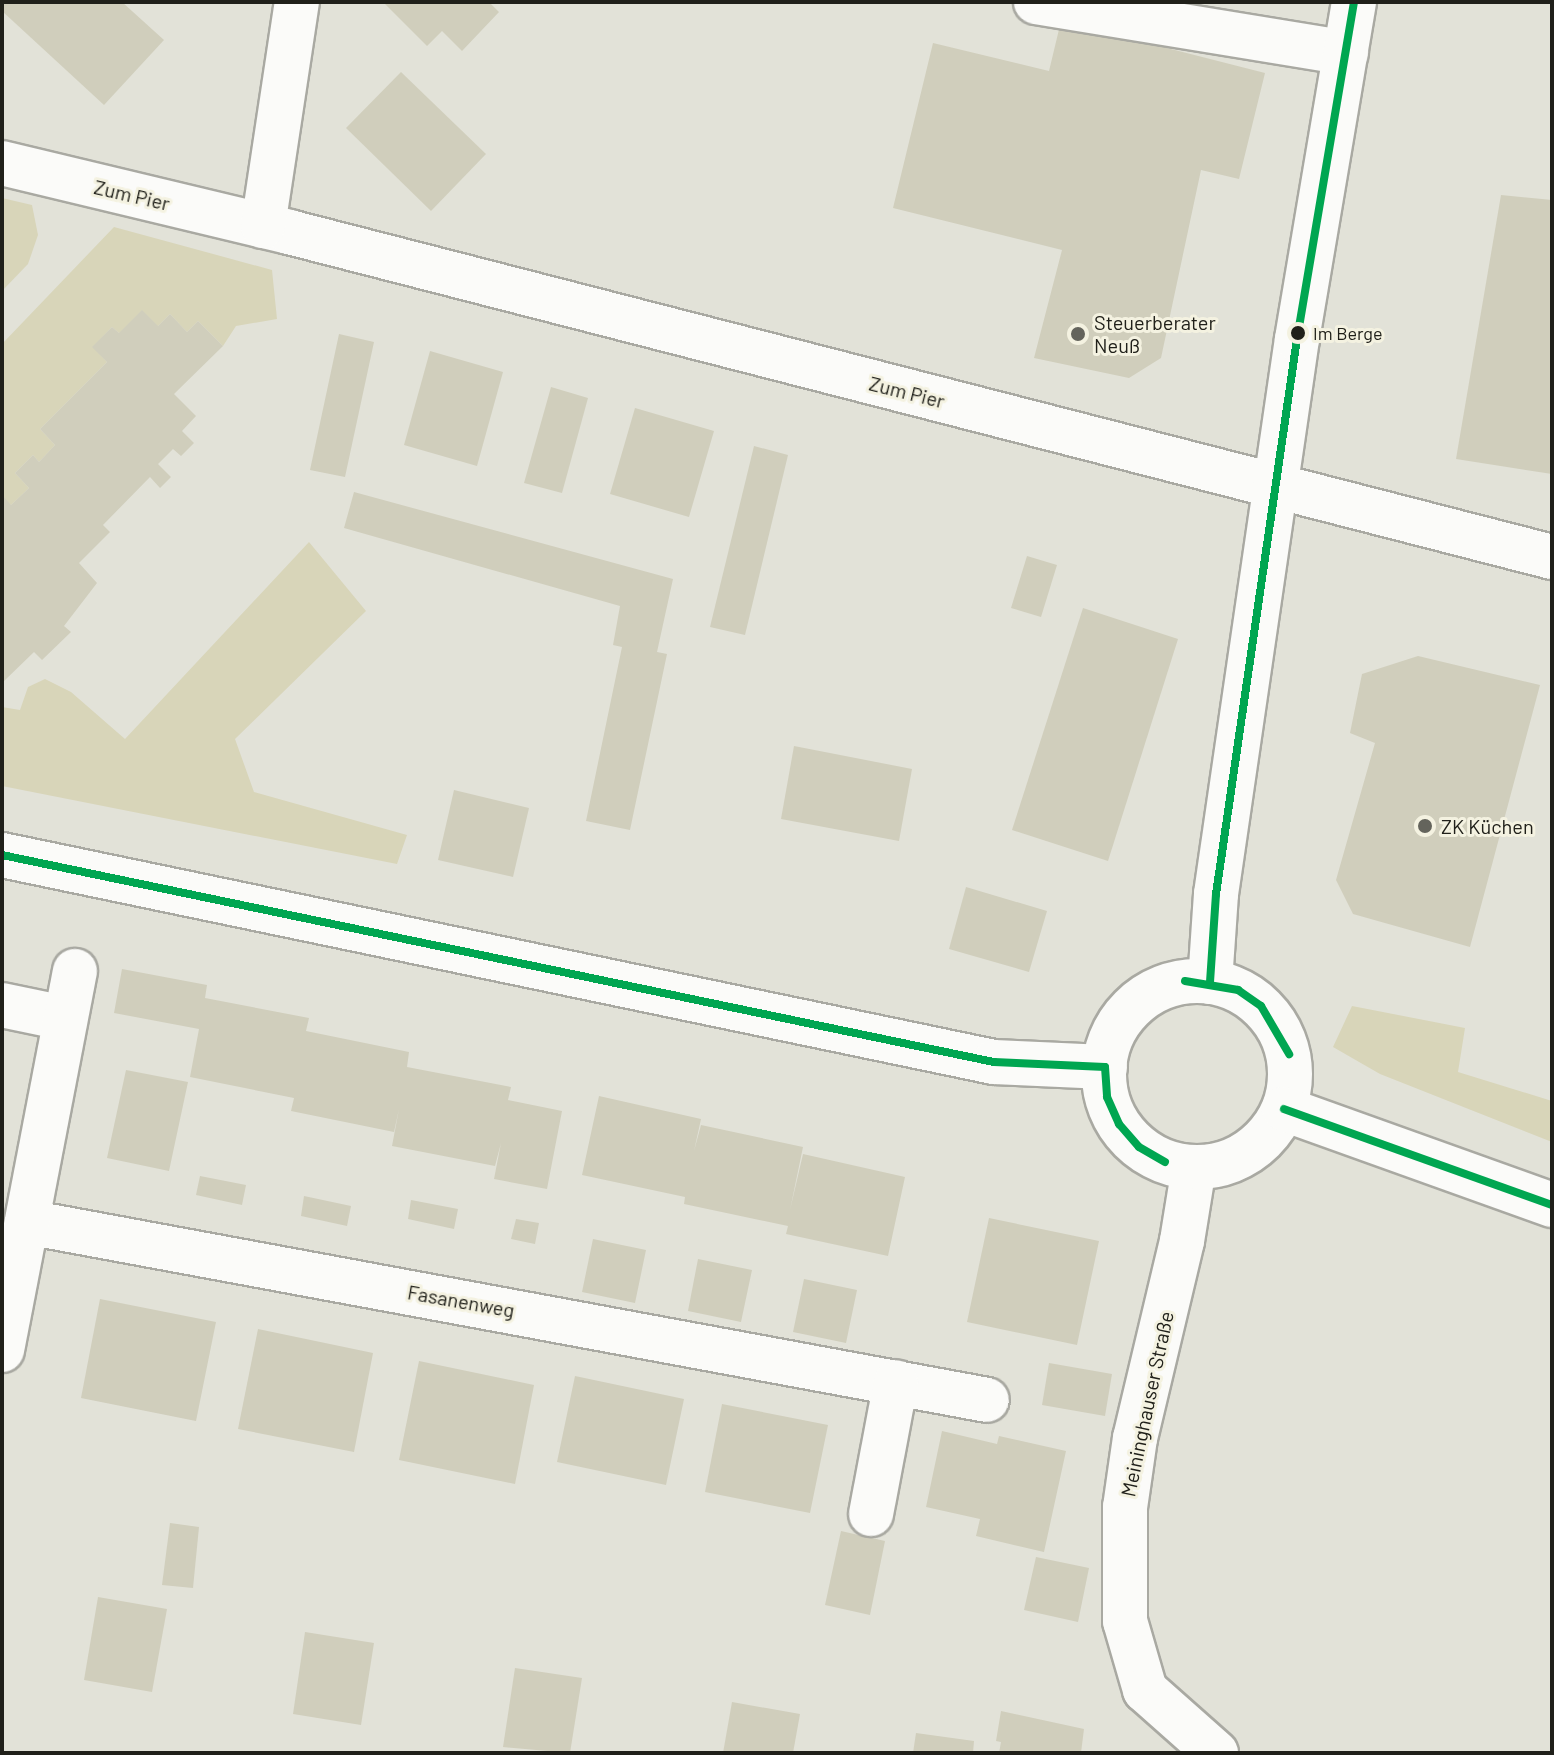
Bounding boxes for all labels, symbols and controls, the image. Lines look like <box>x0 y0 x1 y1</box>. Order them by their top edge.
street label: Zum Pier <box>92 175 172 215</box>
place label: Steuerberater Neuß <box>1094 310 1216 357</box>
place label: Im Berge <box>1313 322 1383 344</box>
marker: Steuerberater Neuß <box>1069 325 1087 343</box>
marker: Im Berge <box>1290 325 1306 341</box>
street label: Zum Pier <box>867 371 947 413</box>
place label: ZK Küchen <box>1441 814 1534 838</box>
marker: ZK Küchen <box>1416 817 1434 835</box>
street label: Fasanenweg <box>406 1280 516 1322</box>
street label: Meininghauser Straße <box>1116 1309 1178 1499</box>

